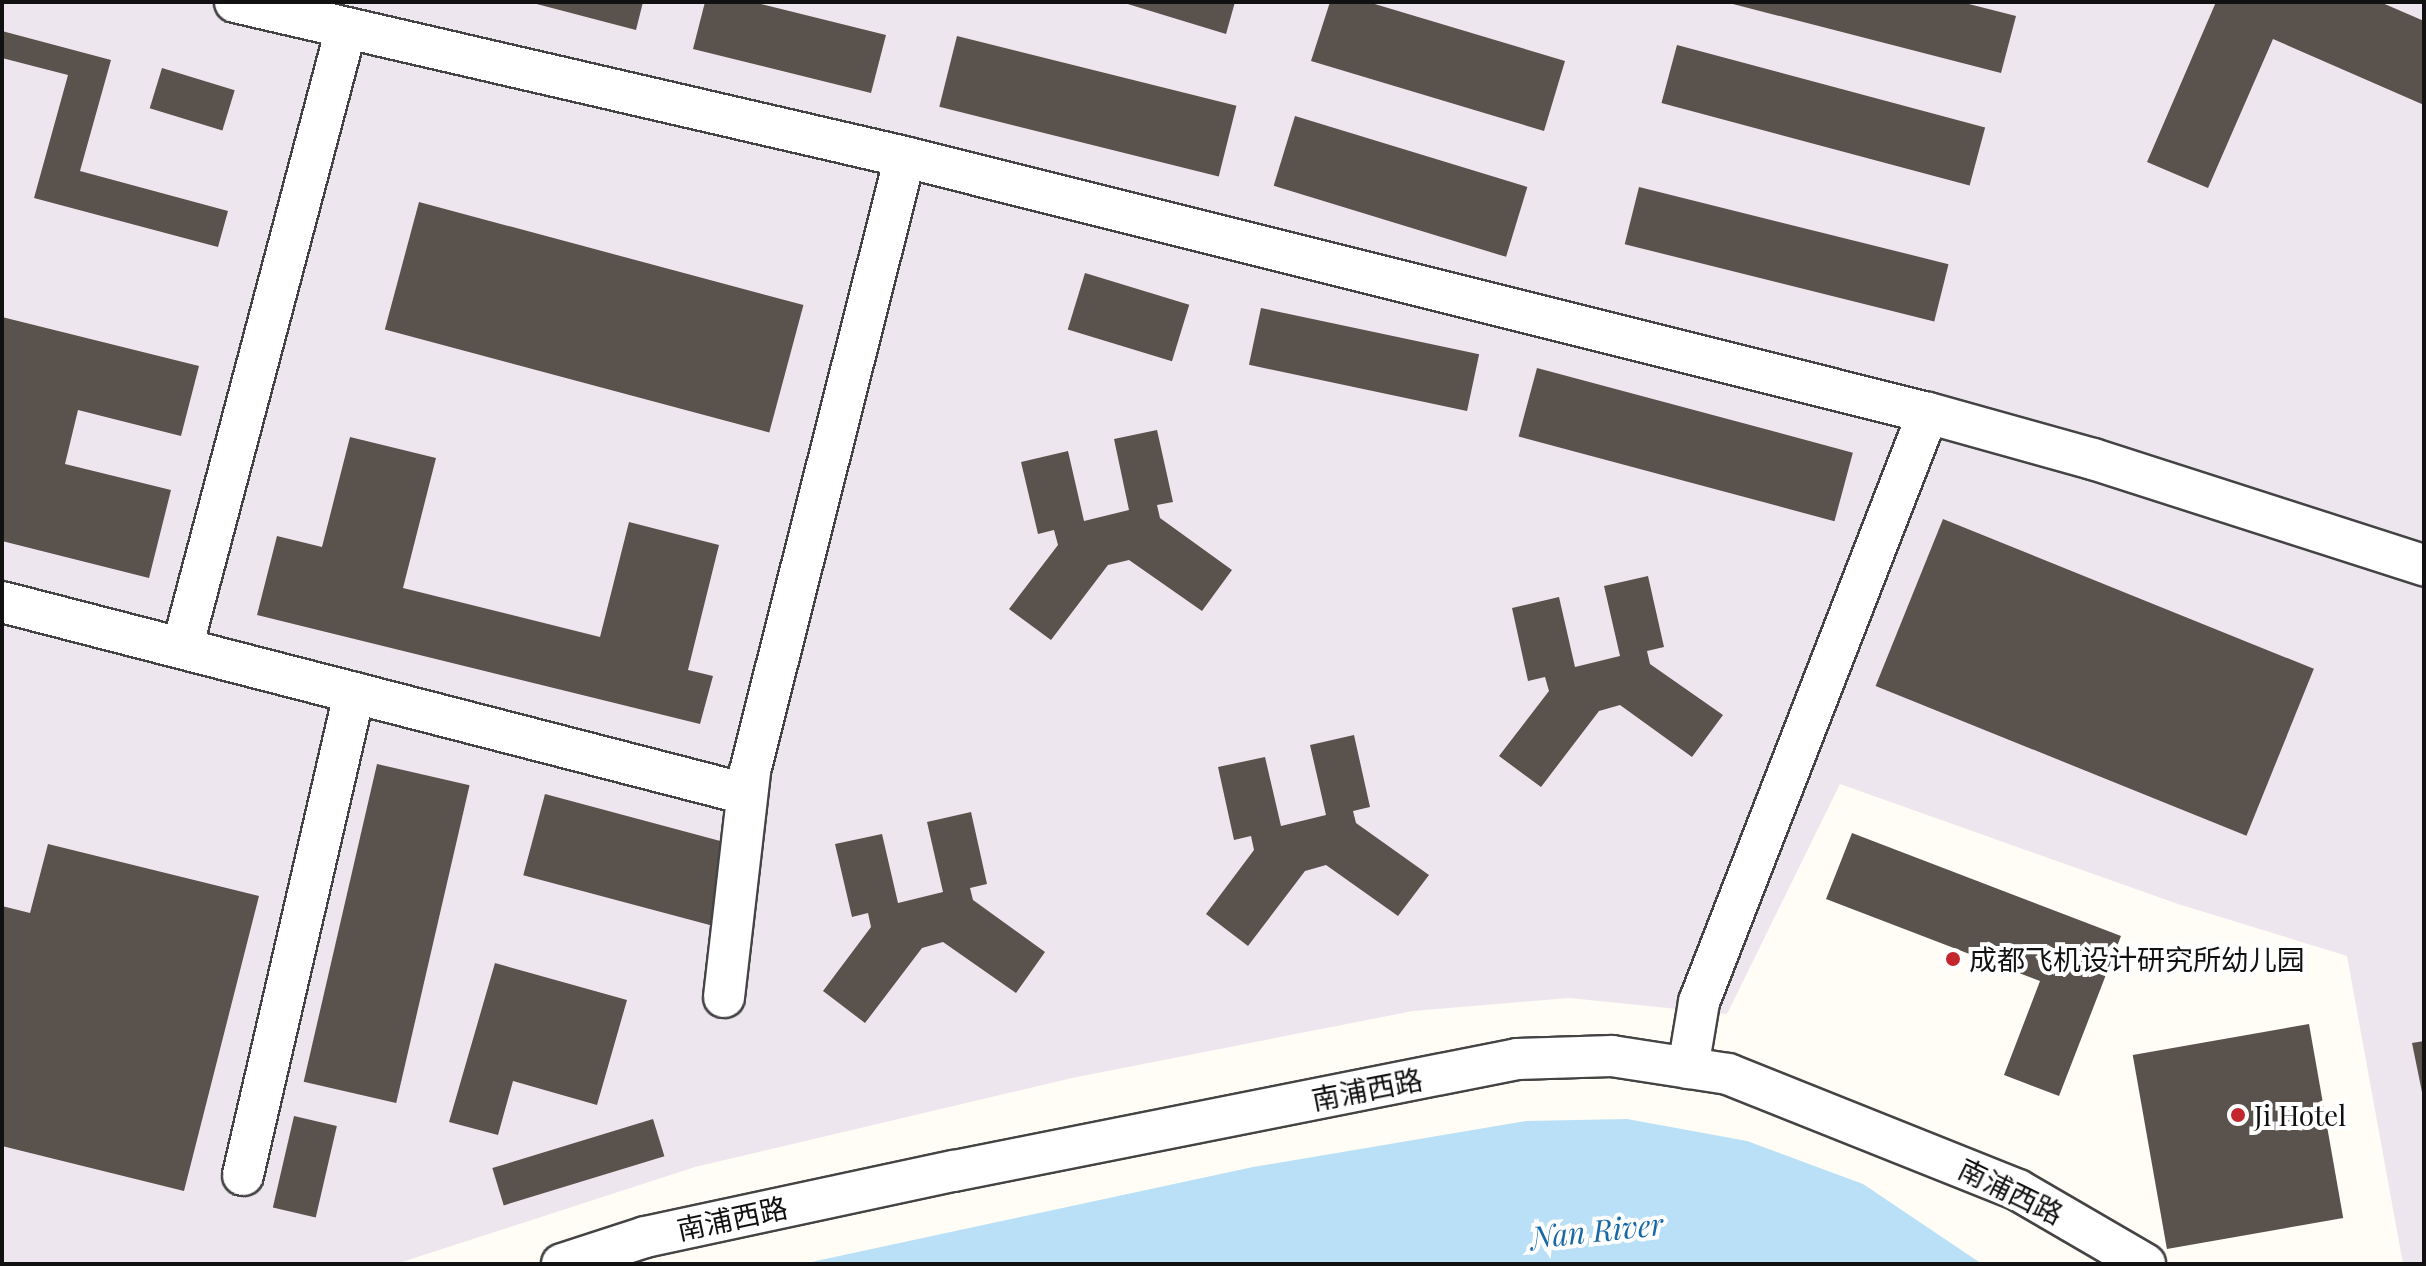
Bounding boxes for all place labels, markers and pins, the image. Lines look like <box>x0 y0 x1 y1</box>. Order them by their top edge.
place label: 成都飞机设计研究所幼儿园 <box>1969 942 2305 976</box>
marker: 成都飞机设计研究所幼儿园 <box>1944 950 1962 968</box>
place label: Ji Hotel <box>2254 1098 2346 1132</box>
marker: Ji Hotel <box>2229 1106 2247 1124</box>

